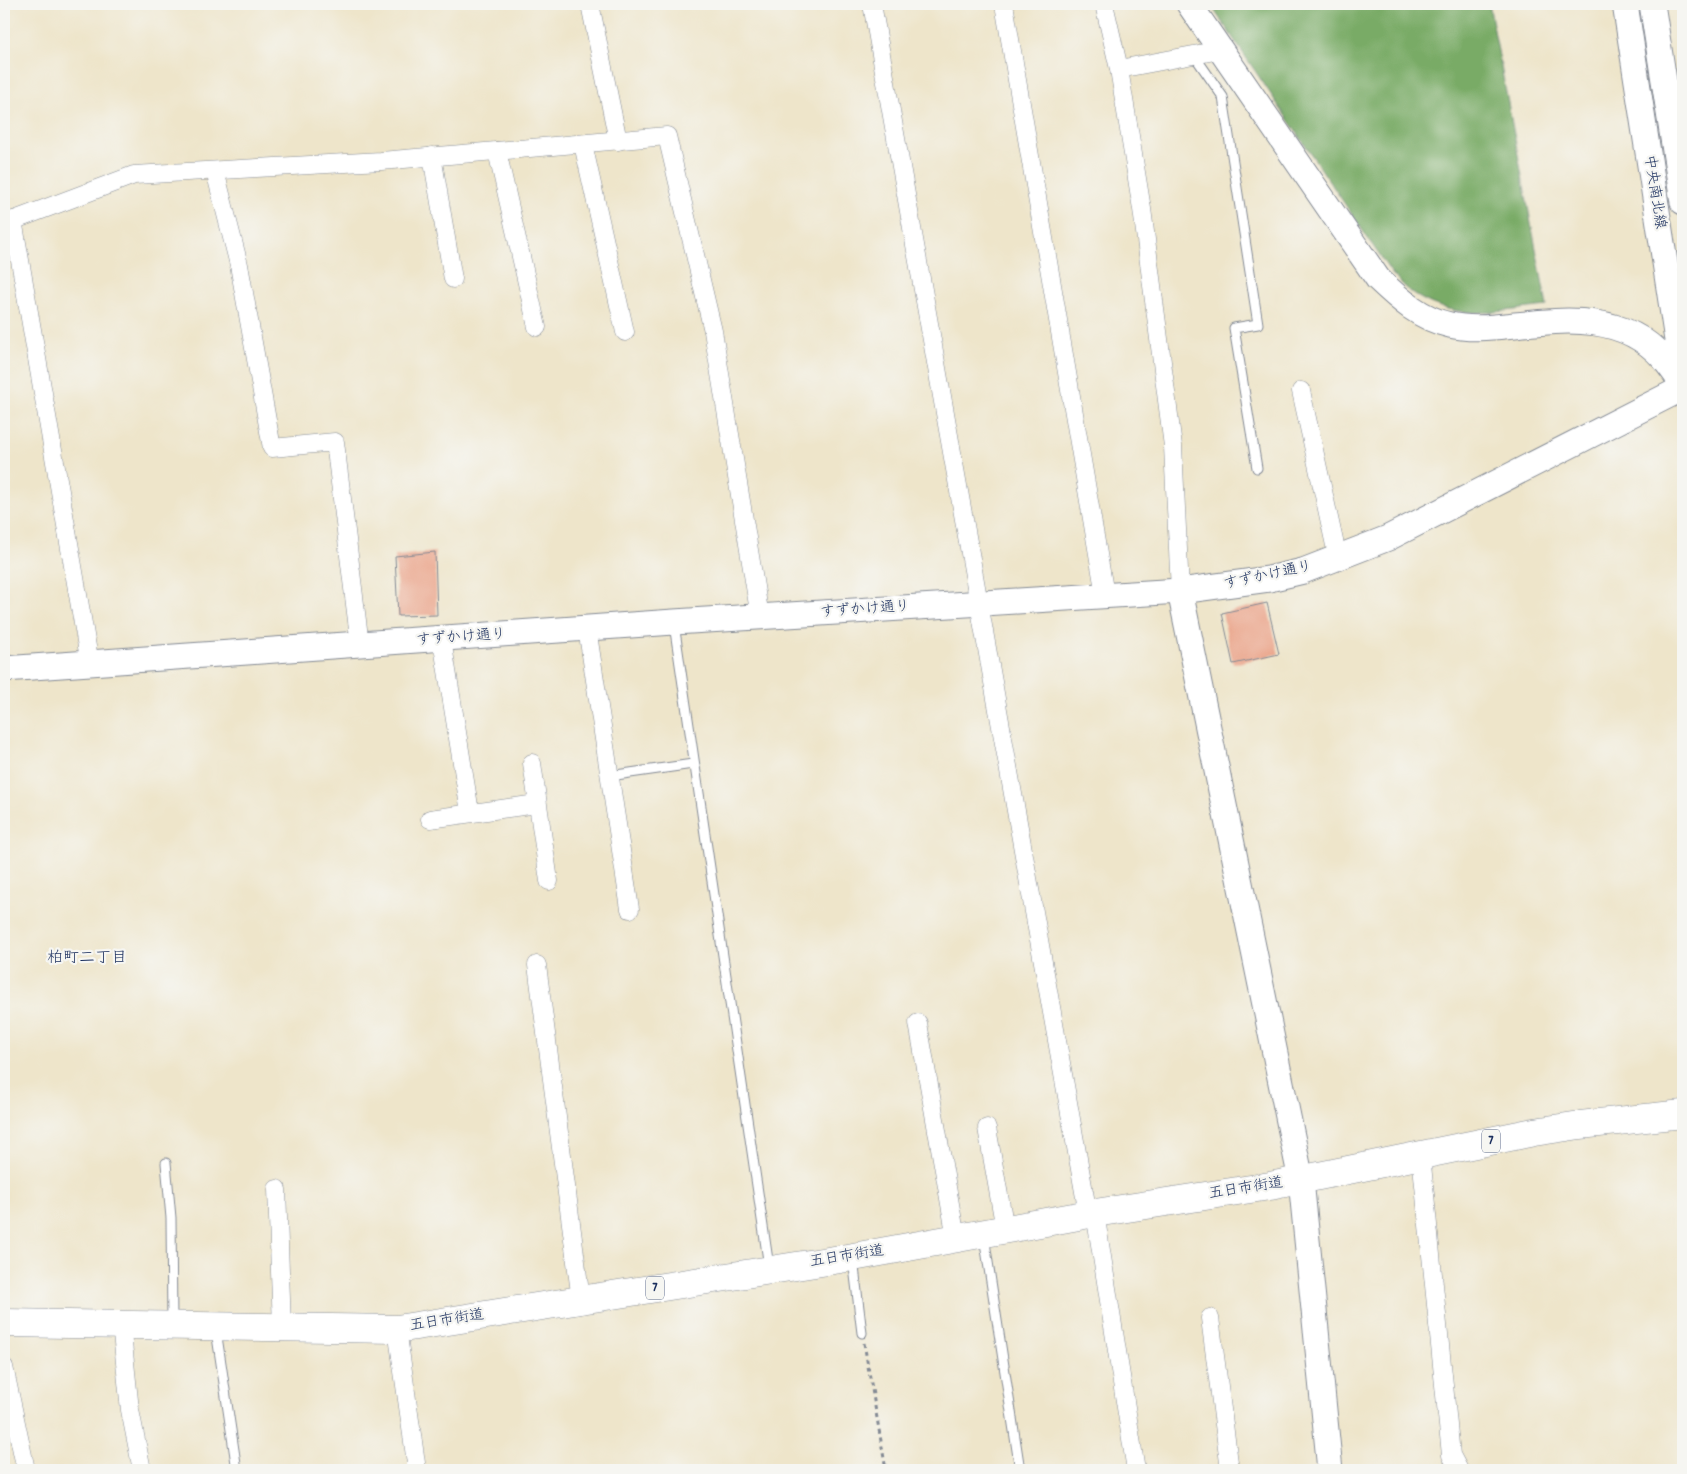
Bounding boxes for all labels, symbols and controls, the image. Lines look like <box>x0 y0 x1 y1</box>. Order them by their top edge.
street label: 中央南北線 <box>1637 153 1671 231</box>
street label: すずかけ通り <box>1222 556 1314 596</box>
street label: すずかけ通り <box>819 596 911 624</box>
street label: すずかけ通り <box>415 624 507 652</box>
district label: 柏町二丁目 <box>47 947 127 970</box>
road number: 7 <box>1482 1130 1500 1152</box>
street label: 五日市街道 <box>1207 1172 1285 1206</box>
street label: 五日市街道 <box>808 1240 886 1274</box>
road number: 7 <box>646 1276 664 1300</box>
street label: 五日市街道 <box>408 1304 486 1338</box>

